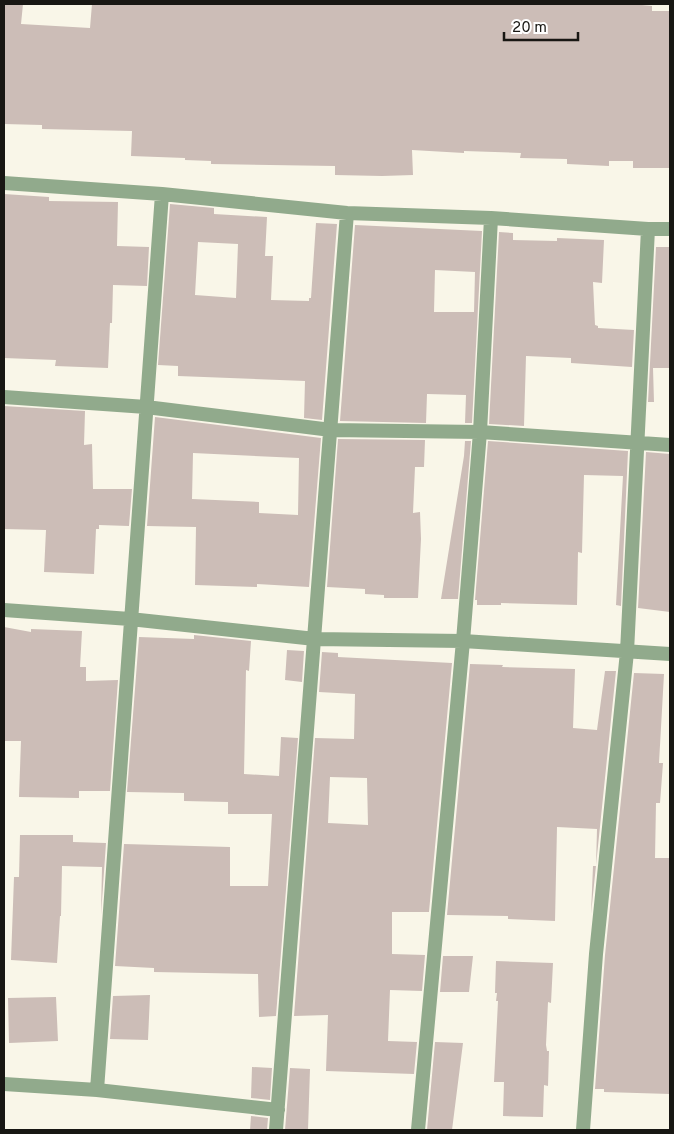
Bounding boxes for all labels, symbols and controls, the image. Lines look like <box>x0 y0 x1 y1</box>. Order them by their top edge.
scale bar <box>504 10 578 42</box>
text: 20 m <box>512 19 547 38</box>

